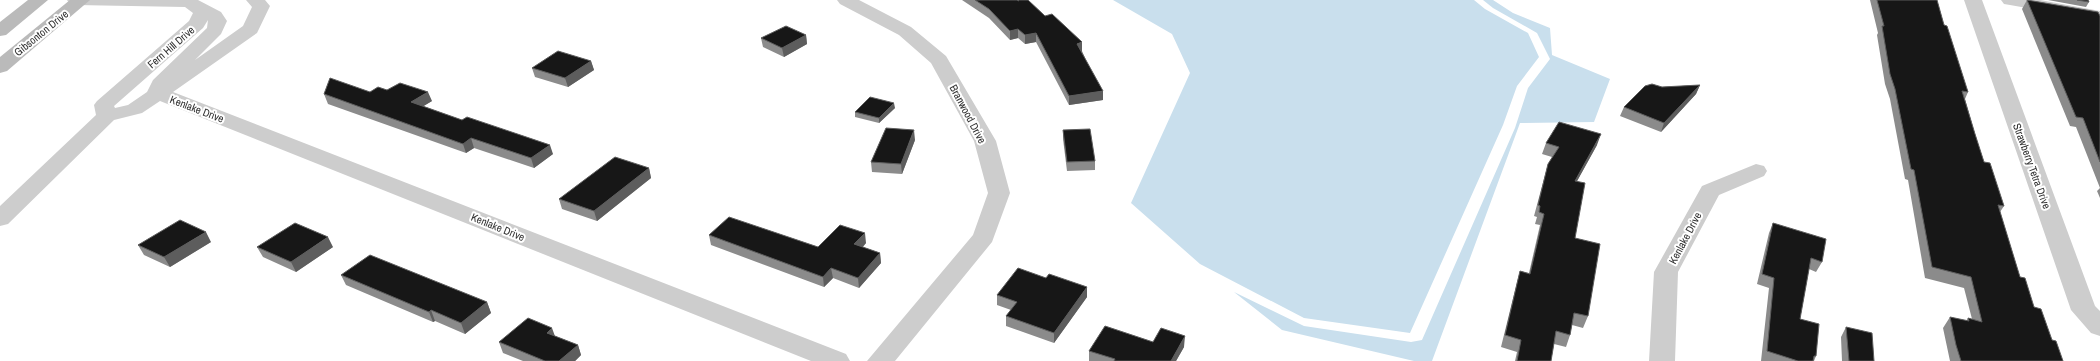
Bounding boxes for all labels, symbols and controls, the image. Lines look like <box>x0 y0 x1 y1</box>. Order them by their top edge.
street label: Gibsonton Drive <box>11 7 71 59</box>
street label: Fern Hill Drive <box>145 23 197 71</box>
street label: Branwood Drive <box>947 82 989 146</box>
street label: Kenlake Drive <box>168 92 226 126</box>
street label: Strawberry Tetra Drive <box>2010 121 2054 211</box>
street label: Kenlake Drive <box>469 210 527 244</box>
street label: Kenlake Drive <box>1666 210 1704 266</box>

